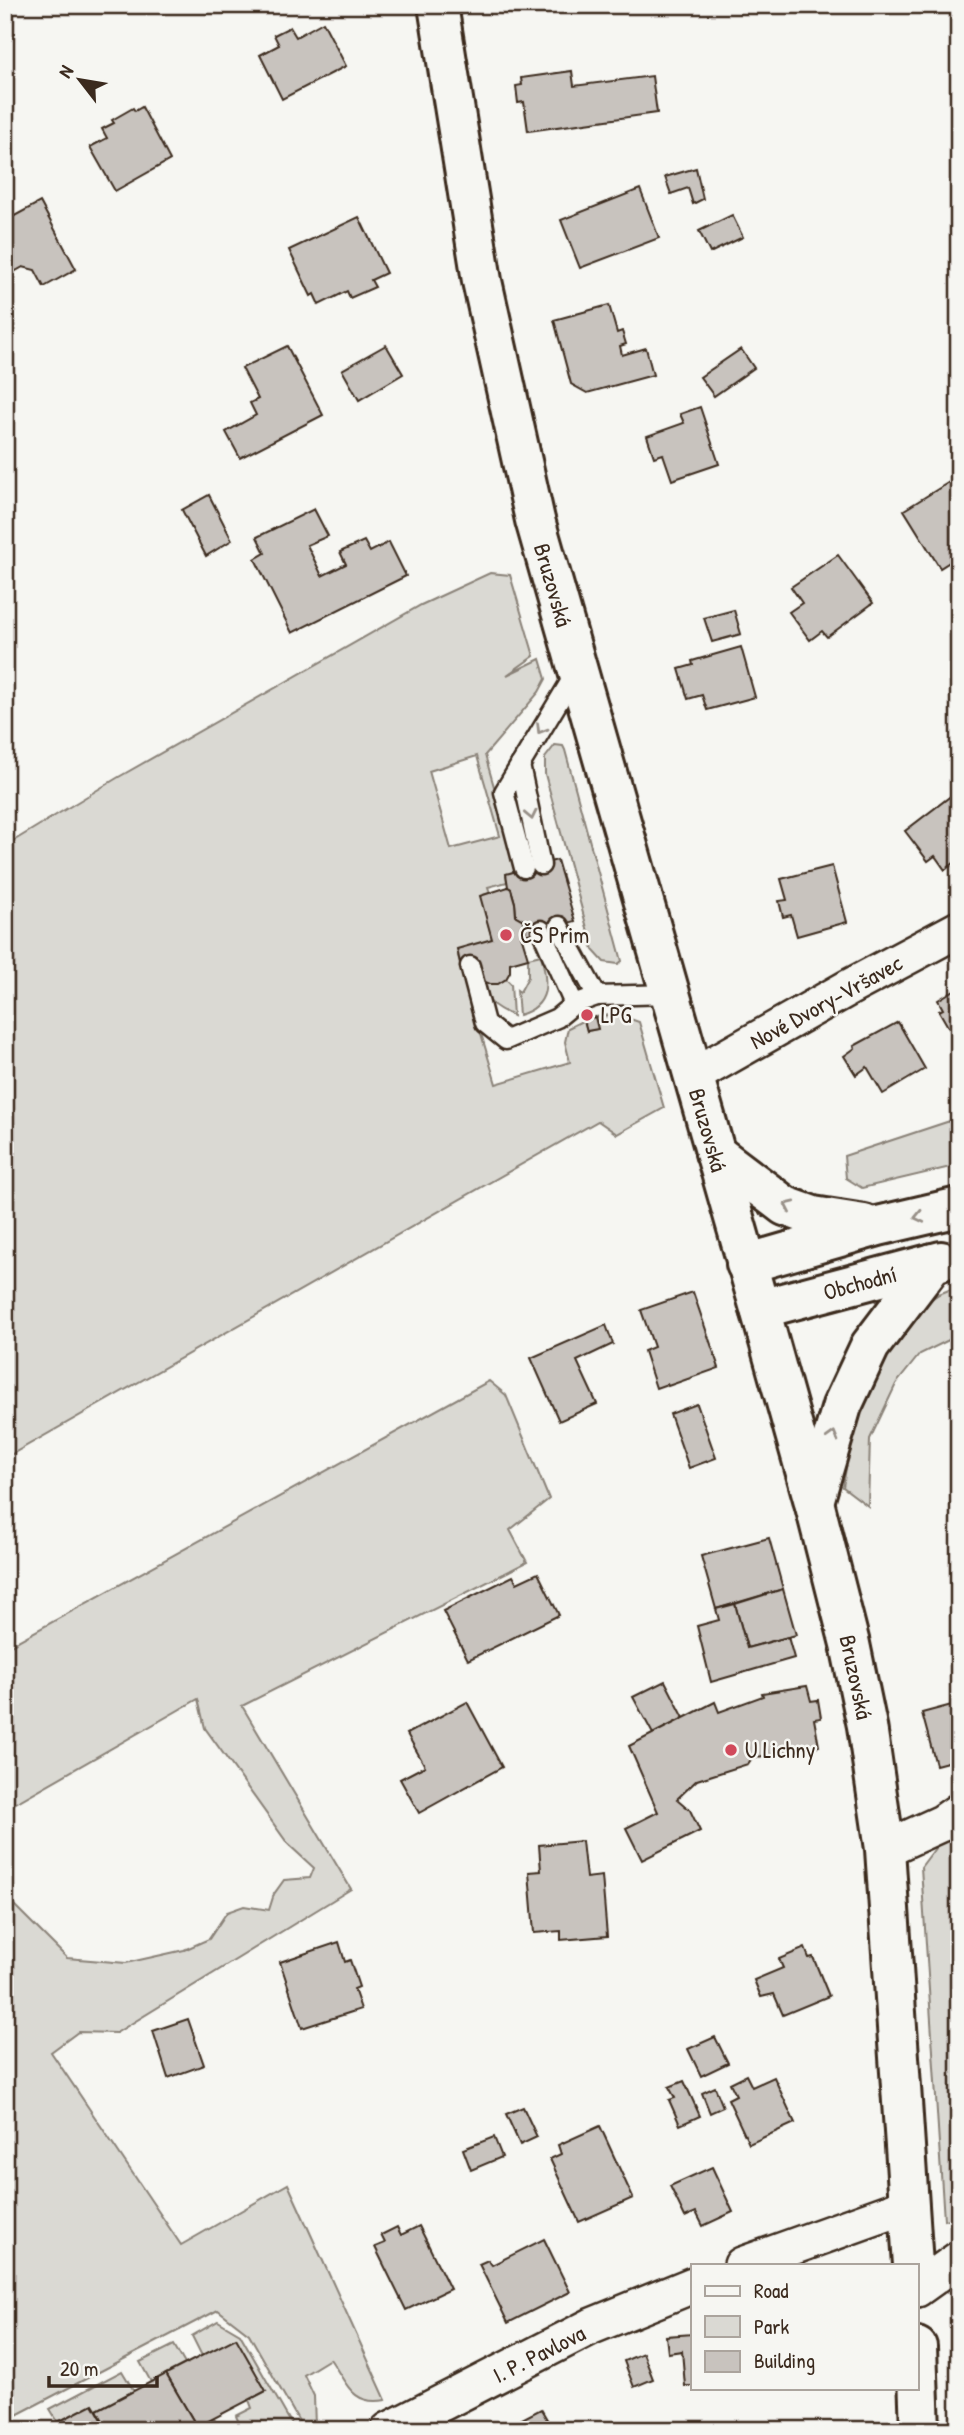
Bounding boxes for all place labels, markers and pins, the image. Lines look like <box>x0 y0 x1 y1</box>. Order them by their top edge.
place label: ČS Prim <box>520 919 589 950</box>
marker: ČS Prim <box>498 927 514 943</box>
place label: LPG <box>601 999 632 1030</box>
marker: LPG <box>579 1007 595 1023</box>
place label: U Lichny <box>745 1734 816 1765</box>
marker: U Lichny <box>723 1742 739 1758</box>

